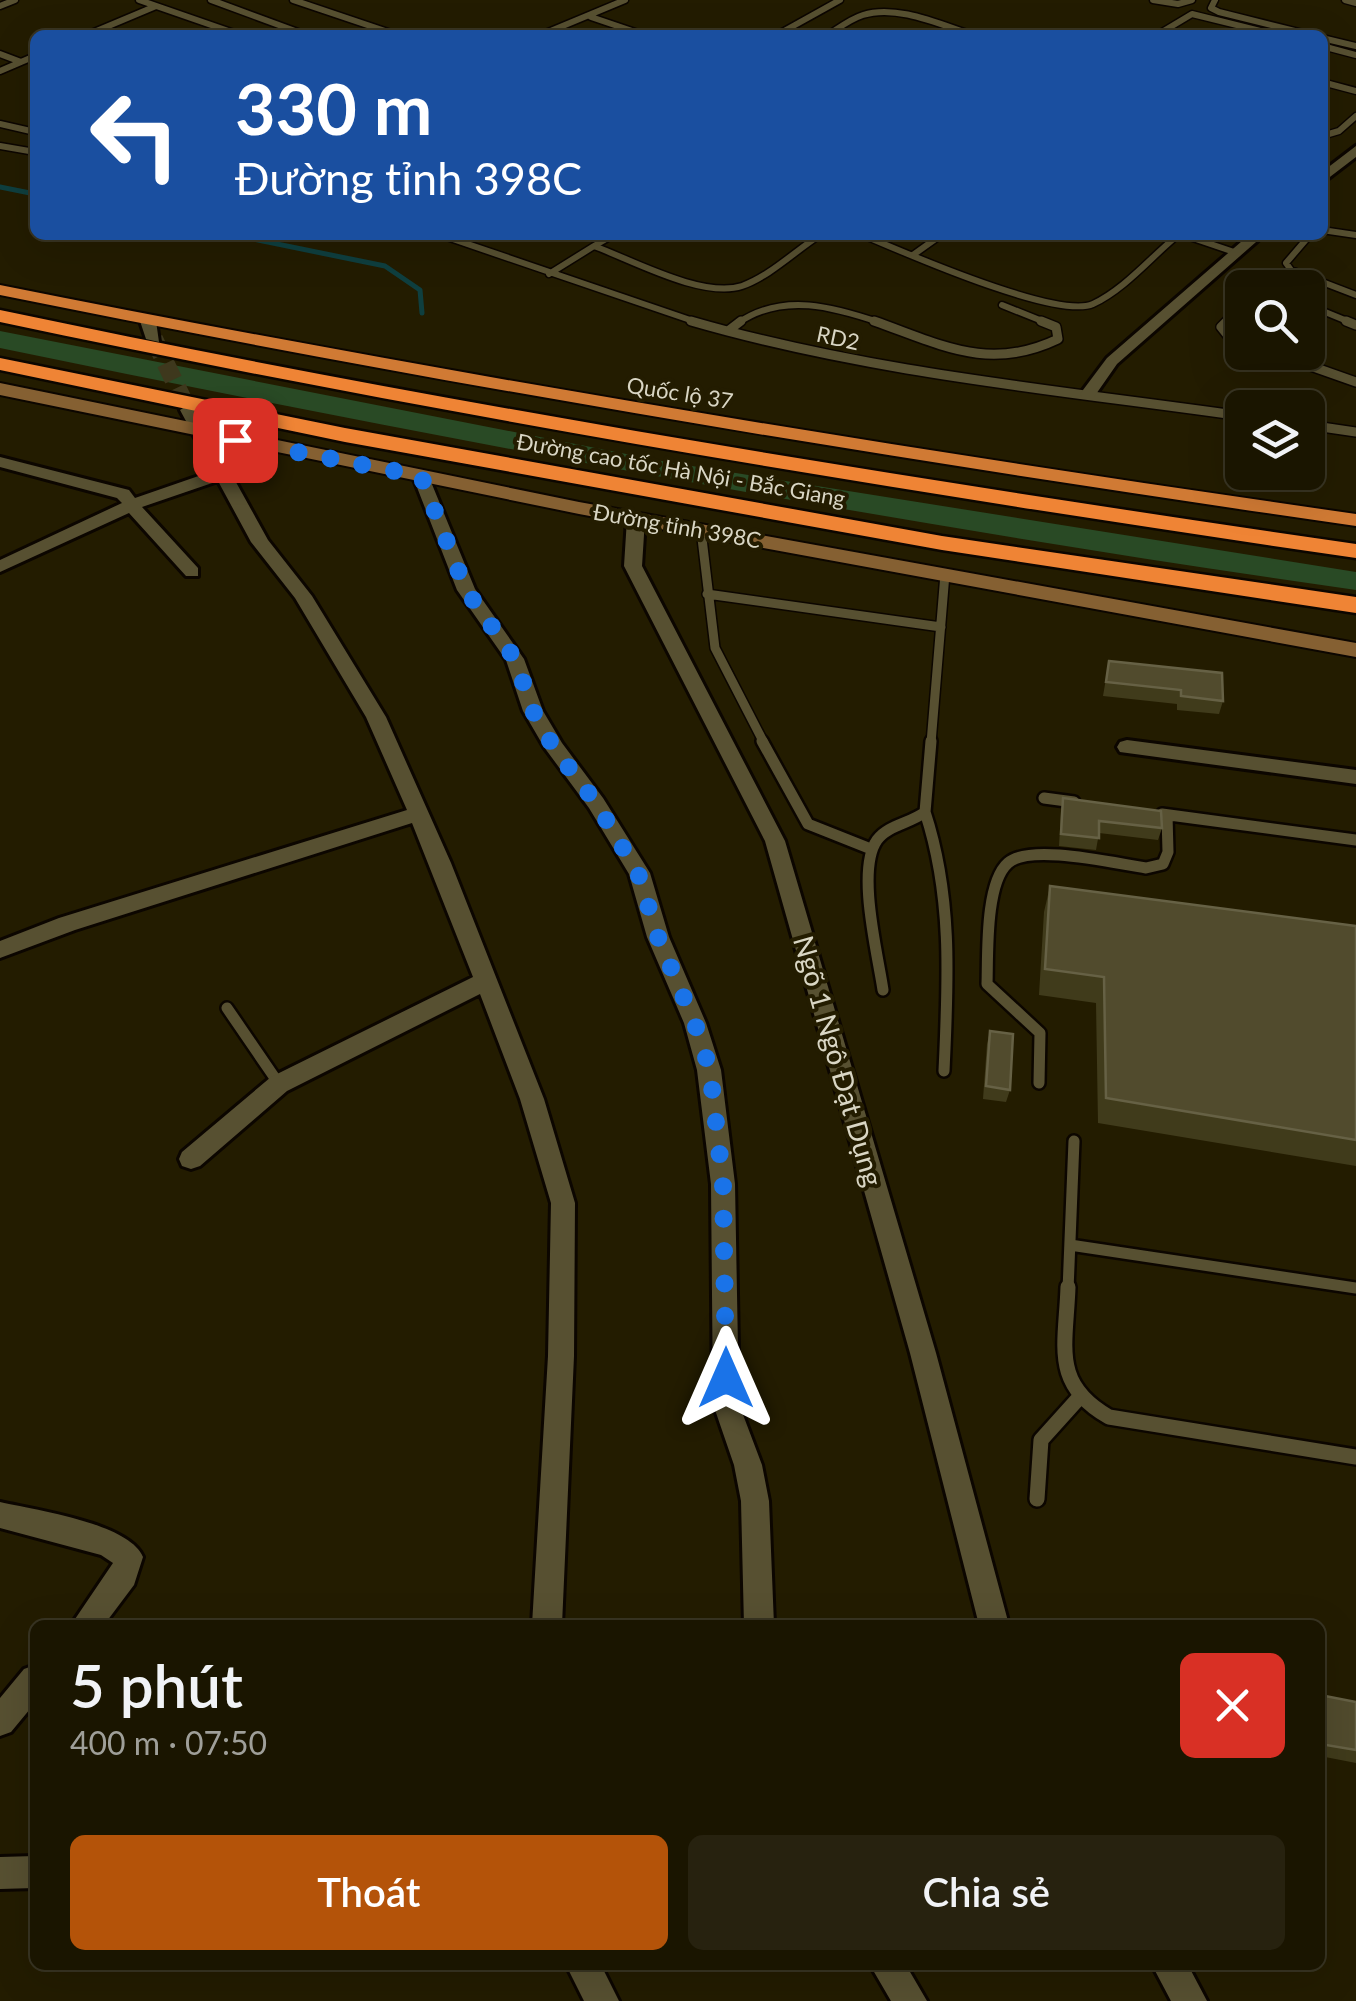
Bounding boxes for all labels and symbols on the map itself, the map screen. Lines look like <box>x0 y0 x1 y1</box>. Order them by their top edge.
street label: RD2 <box>814 320 862 355</box>
street label: Quốc lộ 37 <box>625 371 735 414</box>
pin <box>193 398 278 483</box>
street label: Đường cao tốc Hà Nội - Bắc Giang <box>515 427 847 512</box>
street label: Đường tỉnh 398C <box>591 497 763 554</box>
street label: Ngõ 1 Ngô Đạt Dụng <box>787 932 891 1190</box>
position arrow <box>674 1326 778 1430</box>

